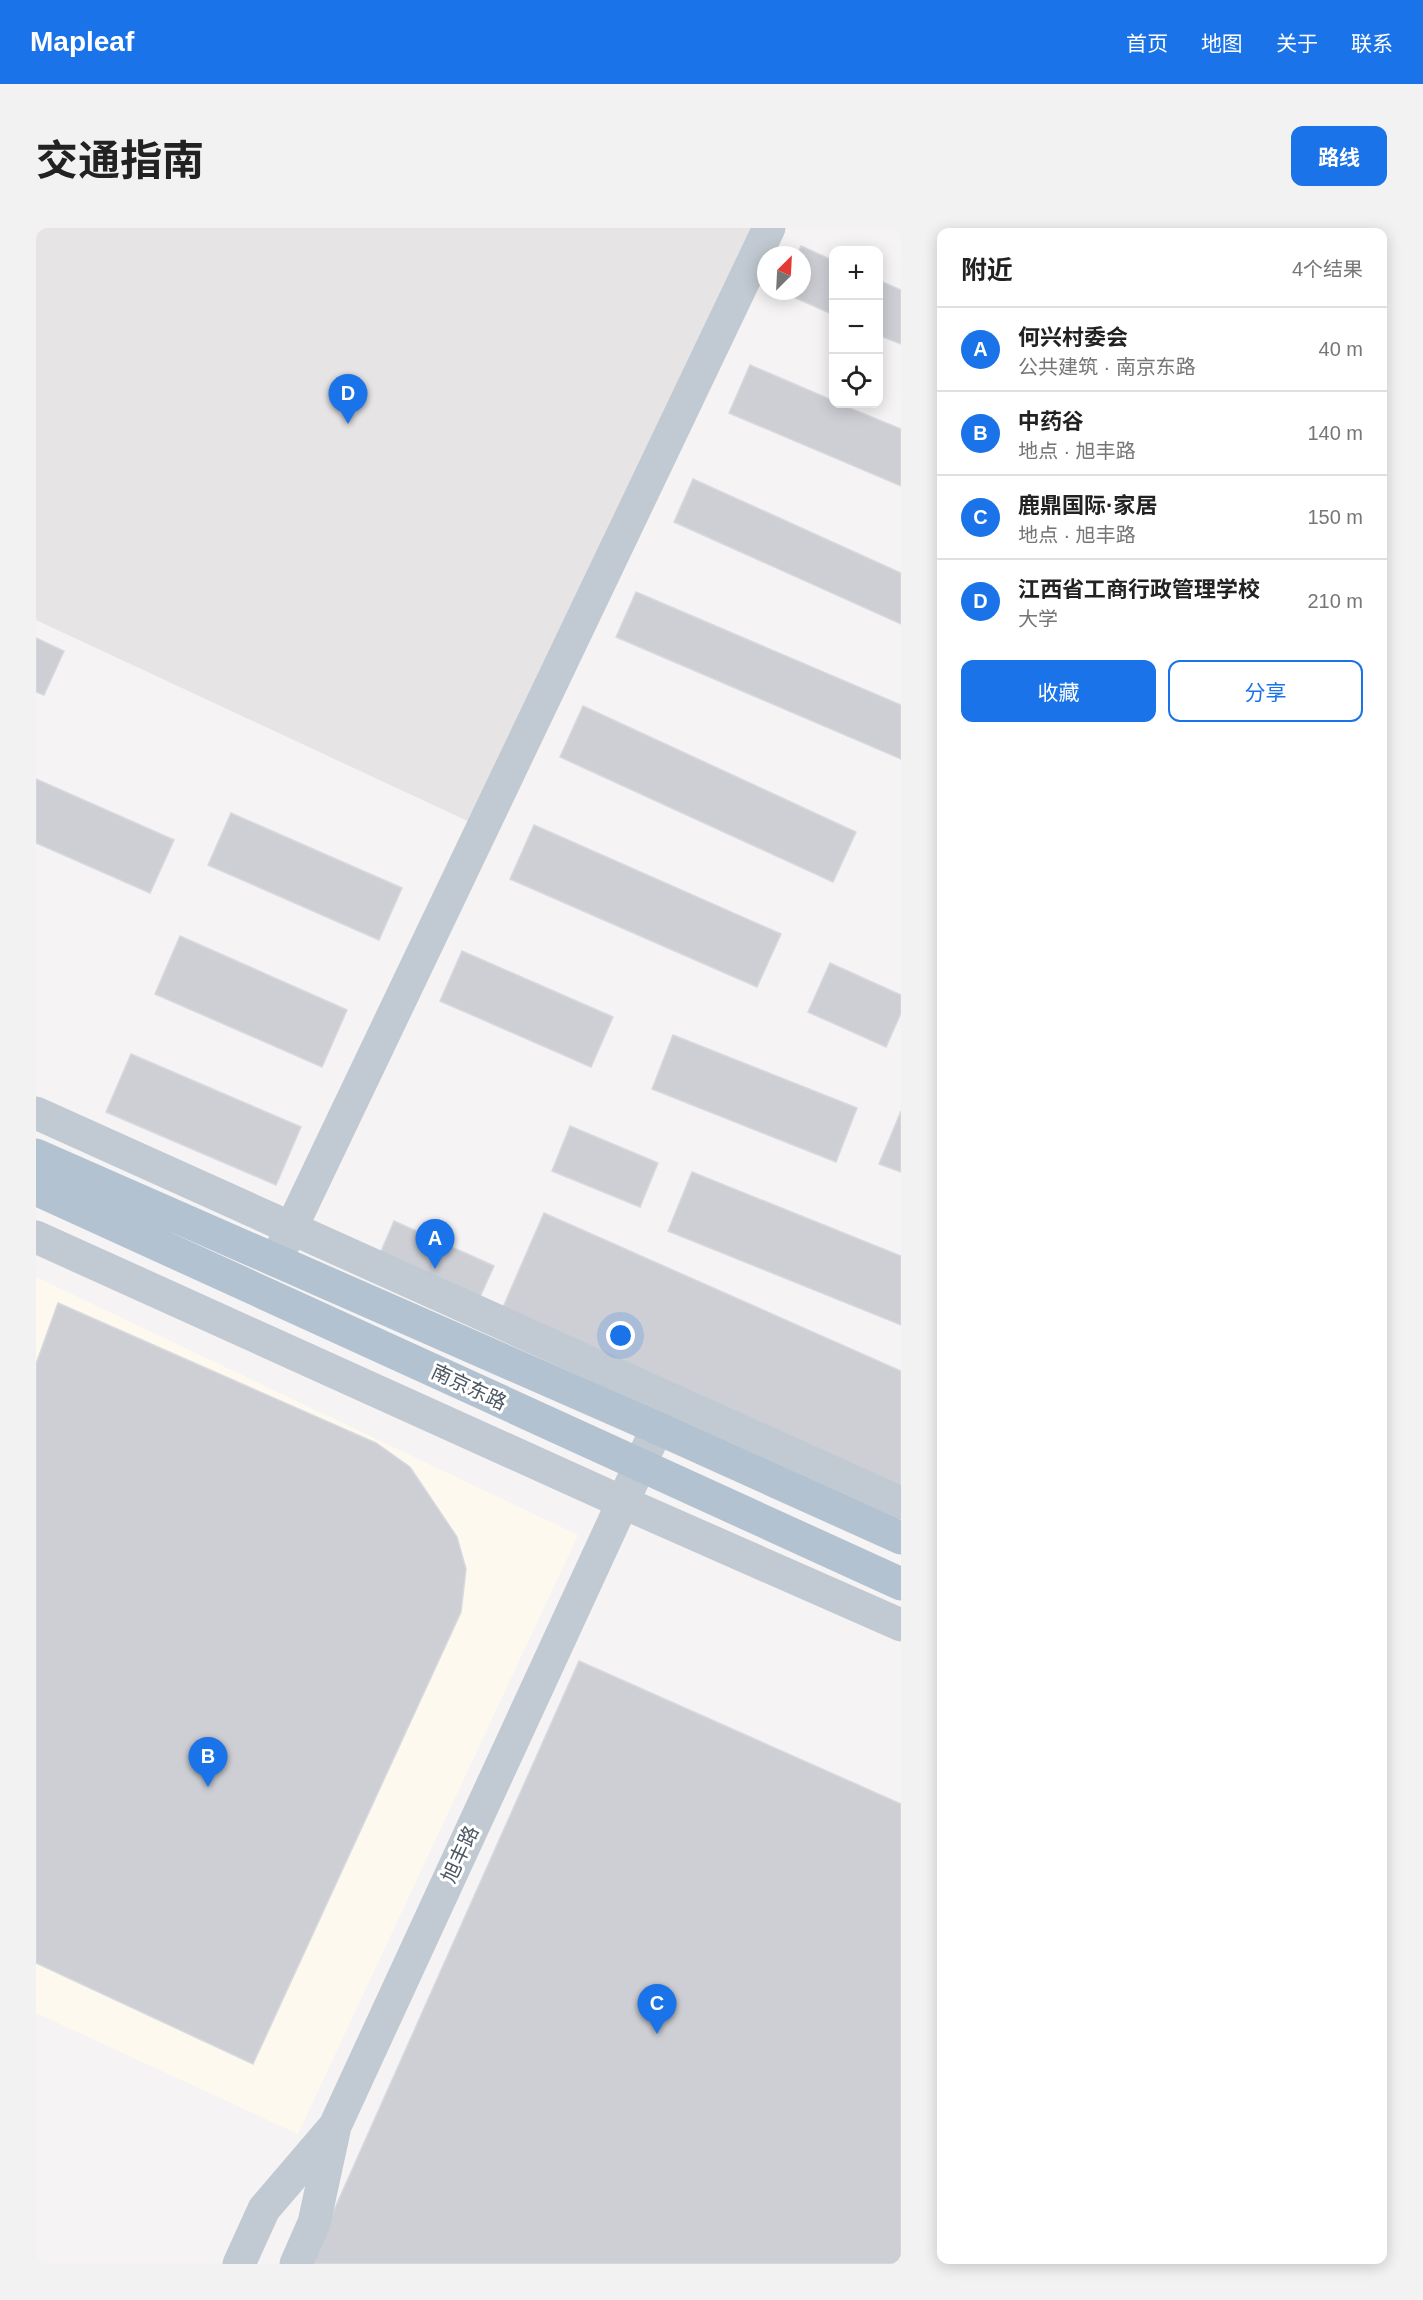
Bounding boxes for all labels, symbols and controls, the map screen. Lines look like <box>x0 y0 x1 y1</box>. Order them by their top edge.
text: Mapleaf <box>30 26 134 57</box>
text: 首页 <box>1126 32 1168 55</box>
text: 地图 <box>1201 32 1243 55</box>
text: 关于 <box>1276 32 1318 55</box>
text: 联系 <box>1351 32 1393 55</box>
button: 路线 <box>1291 126 1387 186</box>
text: 交通指南 <box>36 137 204 184</box>
north arrow <box>757 246 811 300</box>
map controls <box>829 246 883 408</box>
button: + <box>829 246 883 300</box>
text: 附近 <box>961 255 1013 285</box>
text: 4个结果 <box>1292 258 1363 280</box>
button: − <box>829 300 883 354</box>
text: 何兴村委会 <box>1018 325 1128 350</box>
text: A <box>973 338 988 360</box>
text: 40 m <box>1319 338 1363 360</box>
button: locate <box>829 354 883 408</box>
text: 公共建筑 · 南京东路 <box>1018 356 1196 378</box>
pin: D <box>328 374 368 424</box>
text: 中药谷 <box>1018 409 1084 434</box>
text: B <box>973 422 988 444</box>
text: 140 m <box>1307 422 1363 444</box>
text: 地点 · 旭丰路 <box>1018 440 1136 462</box>
text: 鹿鼎国际·家居 <box>1018 493 1157 518</box>
text: C <box>973 506 988 528</box>
text: 150 m <box>1307 506 1363 528</box>
text: 地点 · 旭丰路 <box>1018 524 1136 546</box>
text: 江西省工商行政管理学校 <box>1018 577 1260 602</box>
text: D <box>973 590 988 612</box>
text: 210 m <box>1307 590 1363 612</box>
text: 大学 <box>1018 608 1058 630</box>
button: 收藏 <box>961 660 1156 722</box>
button: 分享 <box>1168 660 1363 722</box>
pin: A <box>416 1220 454 1269</box>
your location <box>606 1321 635 1350</box>
street label: 南京东路 <box>428 1360 510 1414</box>
pin: B <box>188 1738 228 1787</box>
street label: 旭丰路 <box>437 1822 483 1886</box>
pin: C <box>638 1984 676 2034</box>

